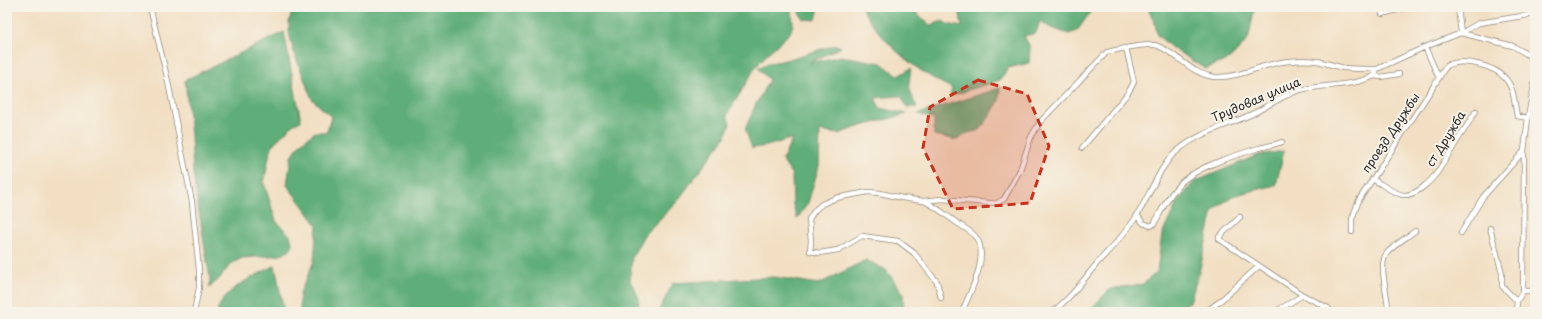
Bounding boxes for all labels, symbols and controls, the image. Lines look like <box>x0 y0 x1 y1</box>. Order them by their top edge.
street label: Трудовая улица <box>1208 72 1303 126</box>
street label: проезд Дружбы <box>1357 89 1424 176</box>
street label: ст Дружба <box>1421 107 1470 170</box>

